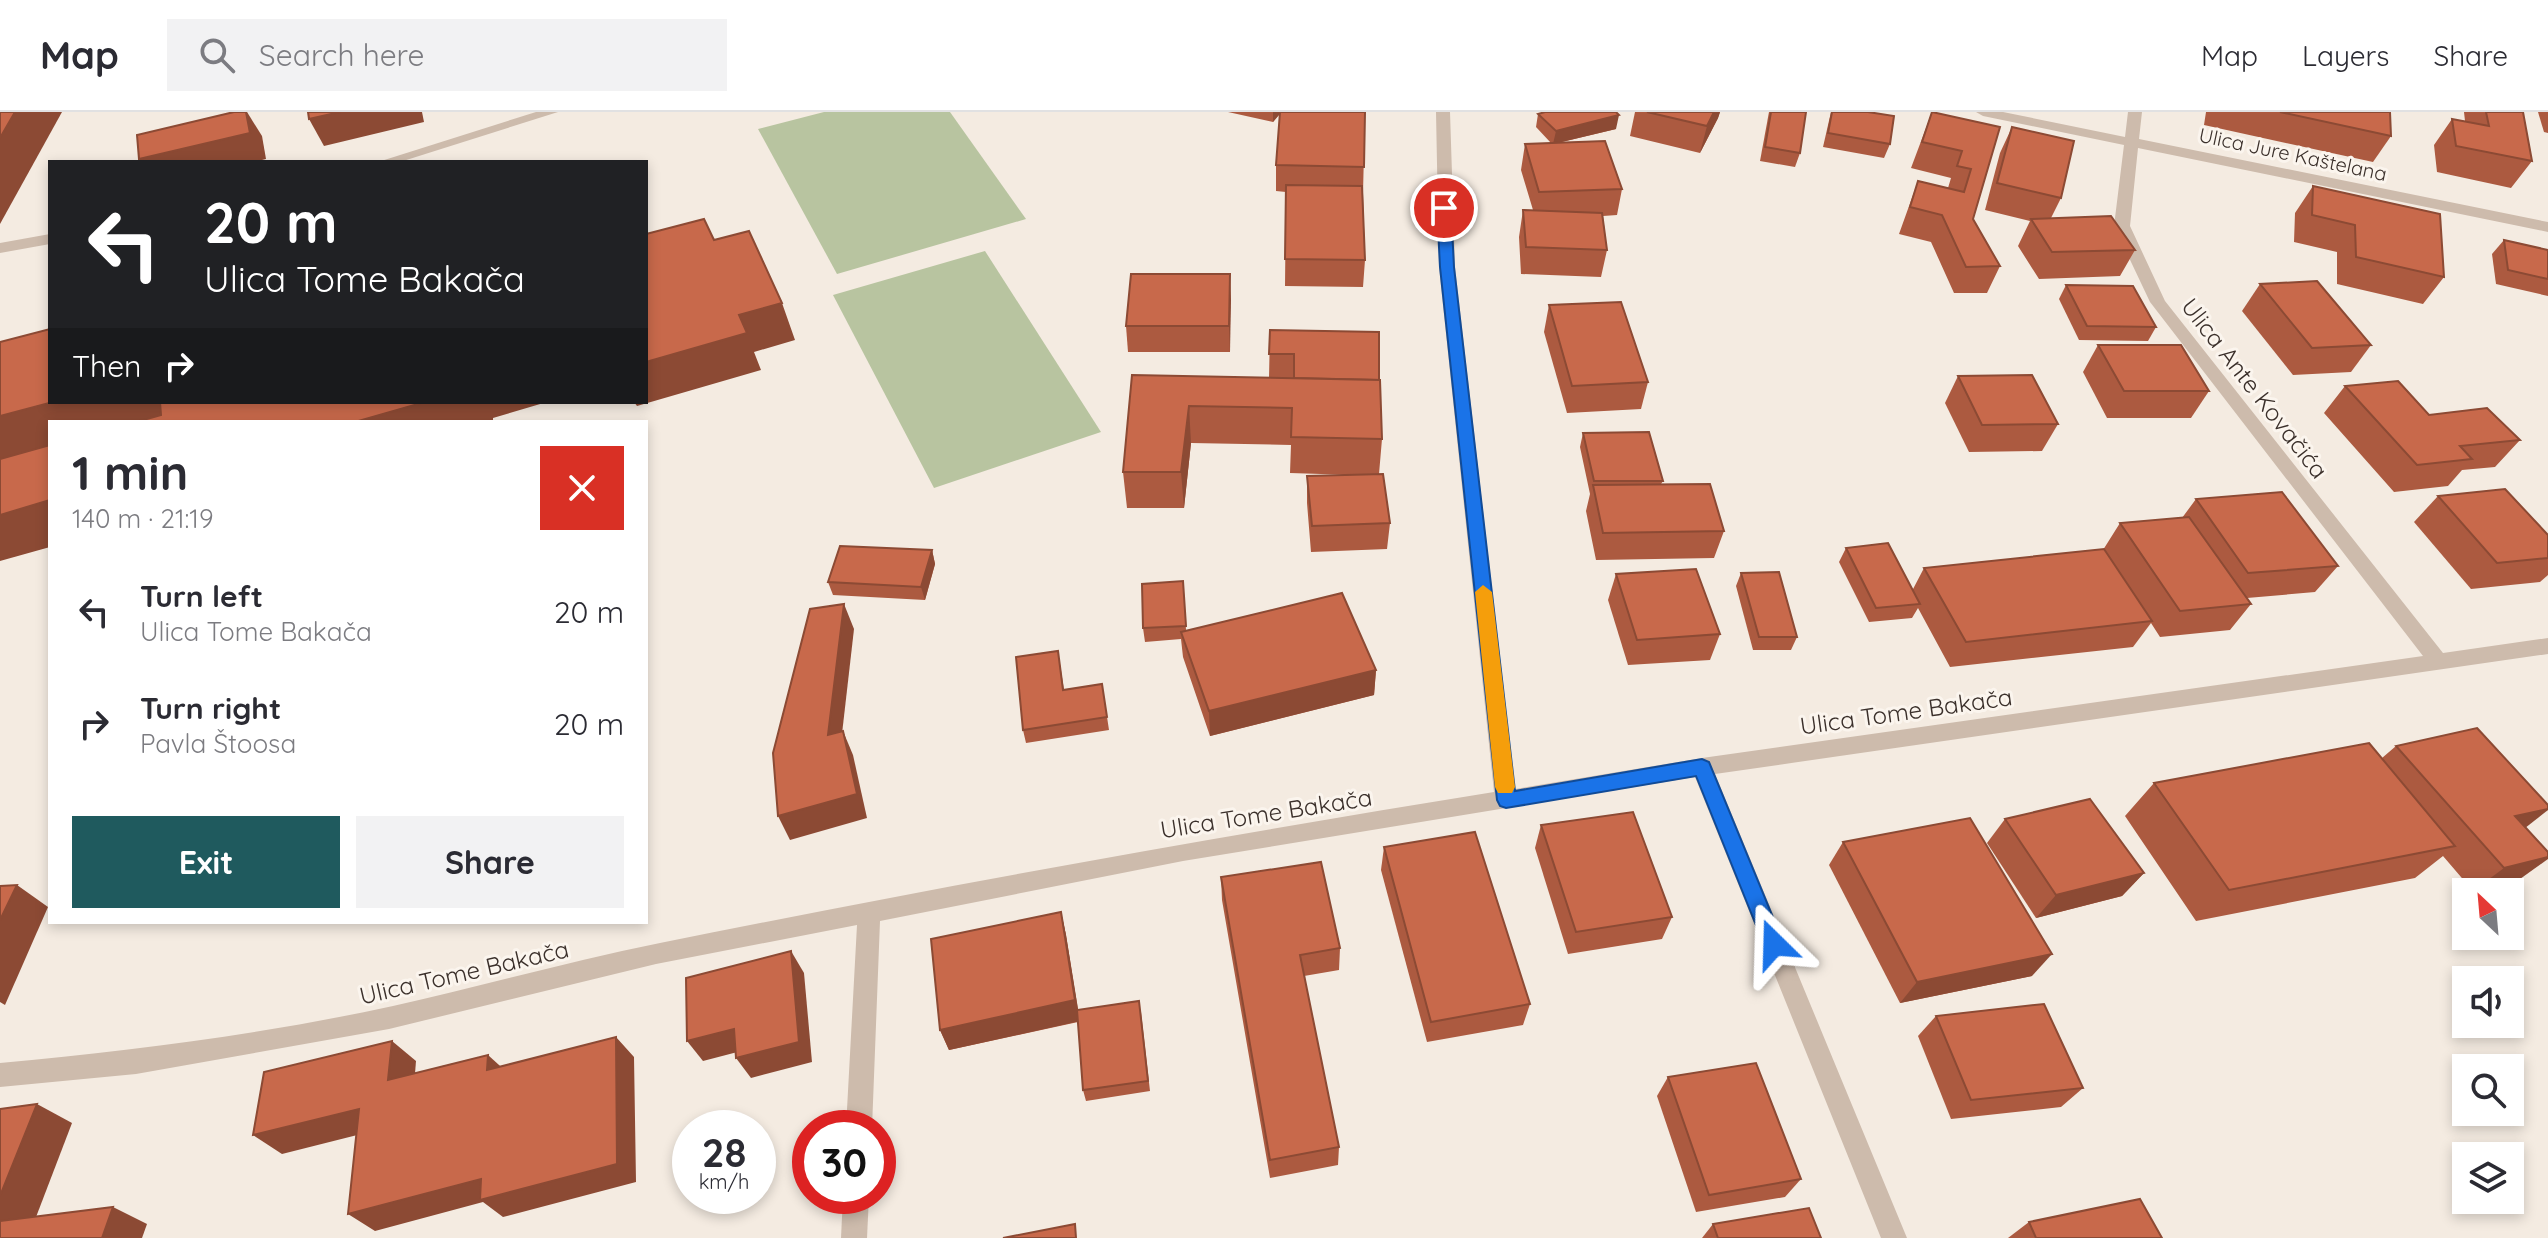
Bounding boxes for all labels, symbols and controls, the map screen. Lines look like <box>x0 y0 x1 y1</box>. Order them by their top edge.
search box <box>167 19 727 91</box>
text: Map <box>40 31 119 79</box>
icon: search <box>195 33 239 77</box>
text: Search here <box>259 36 424 74</box>
text: Map <box>2201 38 2258 73</box>
text: Layers <box>2302 38 2389 73</box>
text: Share <box>2433 38 2508 73</box>
street label: Ulica Jure Kaštelana <box>2197 122 2389 186</box>
pin <box>1410 174 1478 242</box>
icon: arrive <box>1422 186 1466 230</box>
text: 20 m <box>204 187 338 257</box>
icon: left <box>72 192 176 296</box>
text: Ulica Tome Bakača <box>204 256 525 301</box>
street label: Ulica Ante Kovačića <box>2175 292 2335 484</box>
icon: right <box>157 344 201 388</box>
text: Then <box>72 347 141 385</box>
text: 1 min <box>72 442 188 502</box>
button: close <box>540 446 624 530</box>
text: 140 m · 21:19 <box>72 502 214 535</box>
text: Turn left <box>140 577 263 615</box>
icon: left <box>72 590 116 634</box>
text: 20 m <box>554 593 624 631</box>
text: Ulica Tome Bakača <box>140 615 372 648</box>
street label: Ulica Tome Bakača <box>1798 681 2014 741</box>
text: Turn right <box>140 689 281 727</box>
icon: right <box>72 702 116 746</box>
text: 20 m <box>554 705 624 743</box>
text: Pavla Štoosa <box>140 727 296 760</box>
street label: Ulica Tome Bakača <box>1158 781 1374 845</box>
button: Exit <box>72 816 340 908</box>
button: Share <box>356 816 624 908</box>
north arrow <box>2452 878 2524 950</box>
map controls <box>2452 878 2524 1214</box>
position arrow <box>1732 902 1816 986</box>
street label: Ulica Tome Bakača <box>356 933 572 1011</box>
button: sound <box>2452 966 2524 1038</box>
button: search <box>2452 1054 2524 1126</box>
speed limit sign: 30 <box>792 1110 896 1214</box>
text: 28 <box>702 1127 746 1177</box>
button: layers <box>2452 1142 2524 1214</box>
text: km/h <box>699 1169 749 1194</box>

